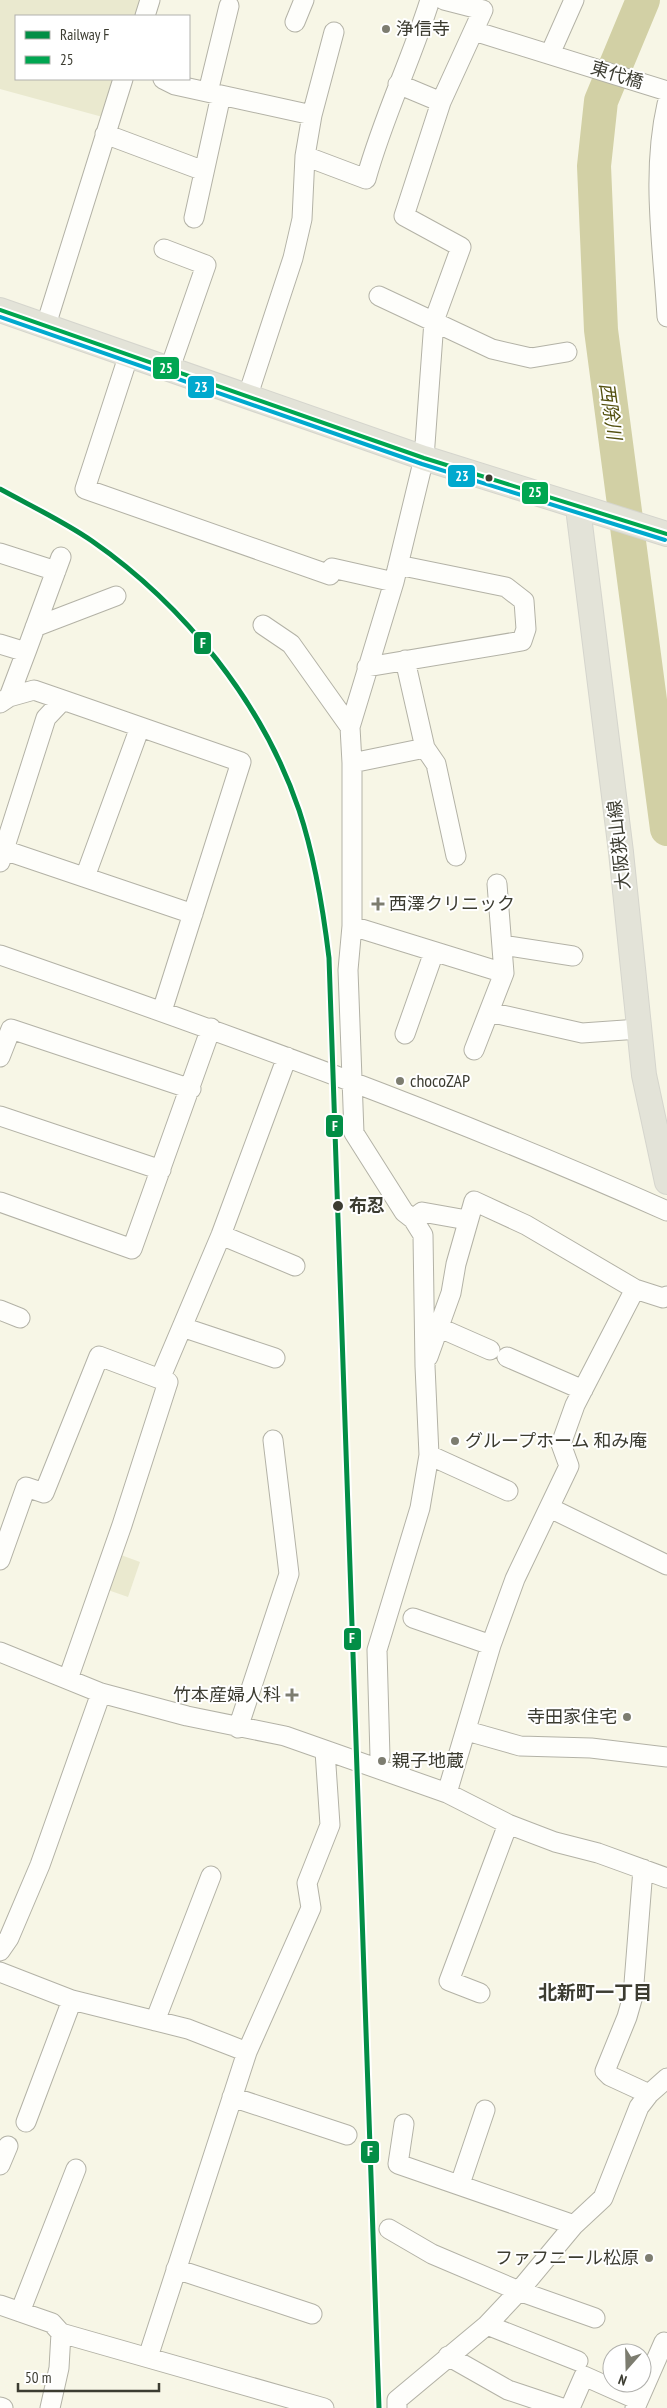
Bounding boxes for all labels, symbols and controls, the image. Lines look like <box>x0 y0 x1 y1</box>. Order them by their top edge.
legend <box>15 15 190 80</box>
place label: 浄信寺 <box>396 17 450 40</box>
marker: 浄信寺 <box>380 23 392 35</box>
text: Railway F <box>60 25 109 44</box>
text: 25 <box>60 50 74 69</box>
street label: 東代橋 <box>588 56 646 93</box>
line badge: 25 <box>152 356 180 380</box>
text: 25 <box>159 359 173 377</box>
line badge: 23 <box>187 375 215 399</box>
text: 23 <box>194 378 208 396</box>
water label: 西除川 <box>595 381 627 443</box>
line badge: 23 <box>447 464 476 488</box>
text: 23 <box>455 467 469 485</box>
unlabelled marker <box>484 473 494 483</box>
line badge: 25 <box>521 481 549 505</box>
text: 25 <box>528 483 542 501</box>
line badge: F <box>193 631 212 655</box>
text: F <box>200 634 206 652</box>
street label: 大阪狭山線 <box>602 799 635 891</box>
place label: 西澤クリニック <box>389 892 515 915</box>
marker: 西澤クリニック <box>371 897 385 911</box>
place label: chocoZAP <box>410 1069 470 1092</box>
marker: chocoZAP <box>394 1075 406 1087</box>
line badge: F <box>325 1114 344 1138</box>
text: F <box>332 1117 338 1135</box>
place label: 布忍 <box>349 1194 385 1217</box>
marker: 布忍 <box>331 1199 345 1213</box>
place label: グループホーム 和み庵 <box>465 1429 647 1452</box>
marker: グループホーム 和み庵 <box>449 1435 461 1447</box>
line badge: F <box>343 1627 362 1651</box>
text: F <box>349 1629 355 1647</box>
place label: 竹本産婦人科 <box>173 1683 281 1706</box>
marker: 竹本産婦人科 <box>285 1688 299 1702</box>
place label: 寺田家住宅 <box>527 1705 617 1728</box>
marker: 寺田家住宅 <box>621 1711 633 1723</box>
place label: 親子地蔵 <box>392 1749 464 1772</box>
marker: 親子地蔵 <box>376 1755 388 1767</box>
district label: 北新町一丁目 <box>538 1980 652 2004</box>
line badge: F <box>360 2140 380 2164</box>
text: F <box>367 2142 373 2160</box>
place label: ファフニール松原 <box>495 2246 639 2269</box>
marker: ファフニール松原 <box>643 2252 655 2264</box>
north arrow <box>602 2343 652 2393</box>
scale bar <box>18 2360 159 2392</box>
text: 50 m <box>25 2368 51 2387</box>
text: N <box>616 2370 629 2390</box>

